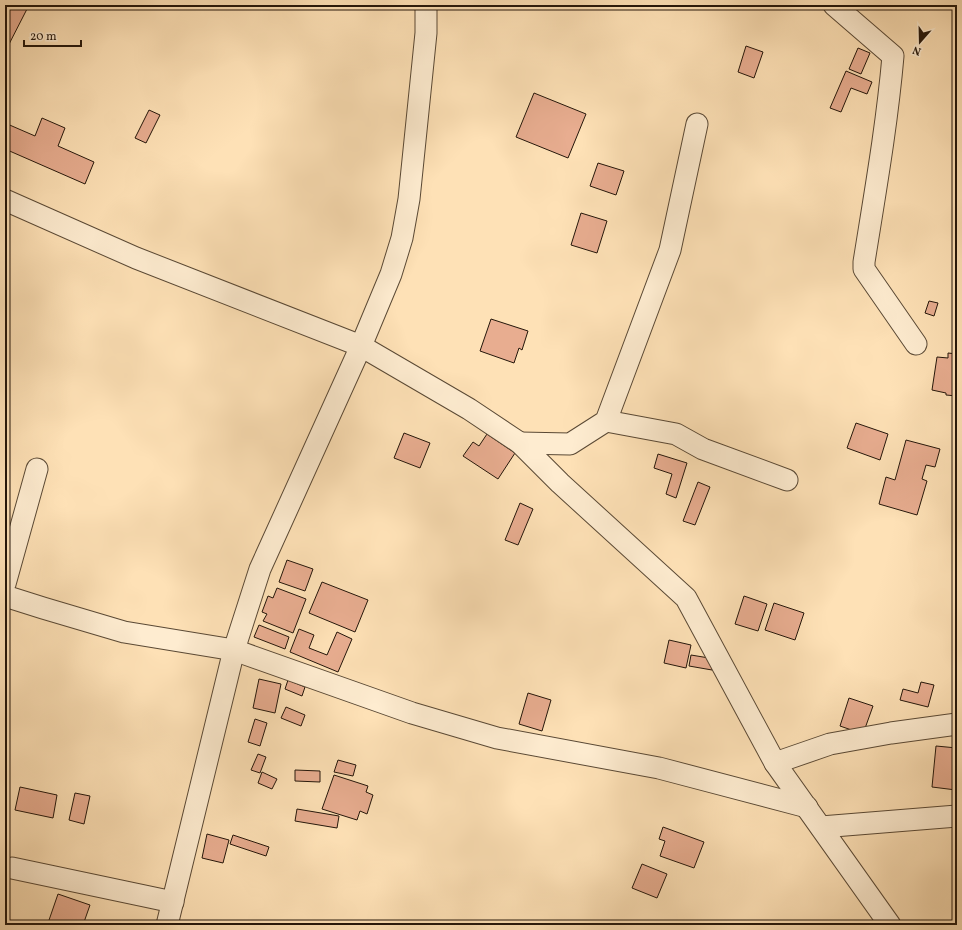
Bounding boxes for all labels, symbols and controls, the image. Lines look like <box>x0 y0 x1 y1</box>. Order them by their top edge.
scale bar <box>24 22 81 48</box>
north arrow <box>900 22 940 62</box>
text: 20 m <box>30 29 57 45</box>
text: N <box>911 42 923 58</box>

